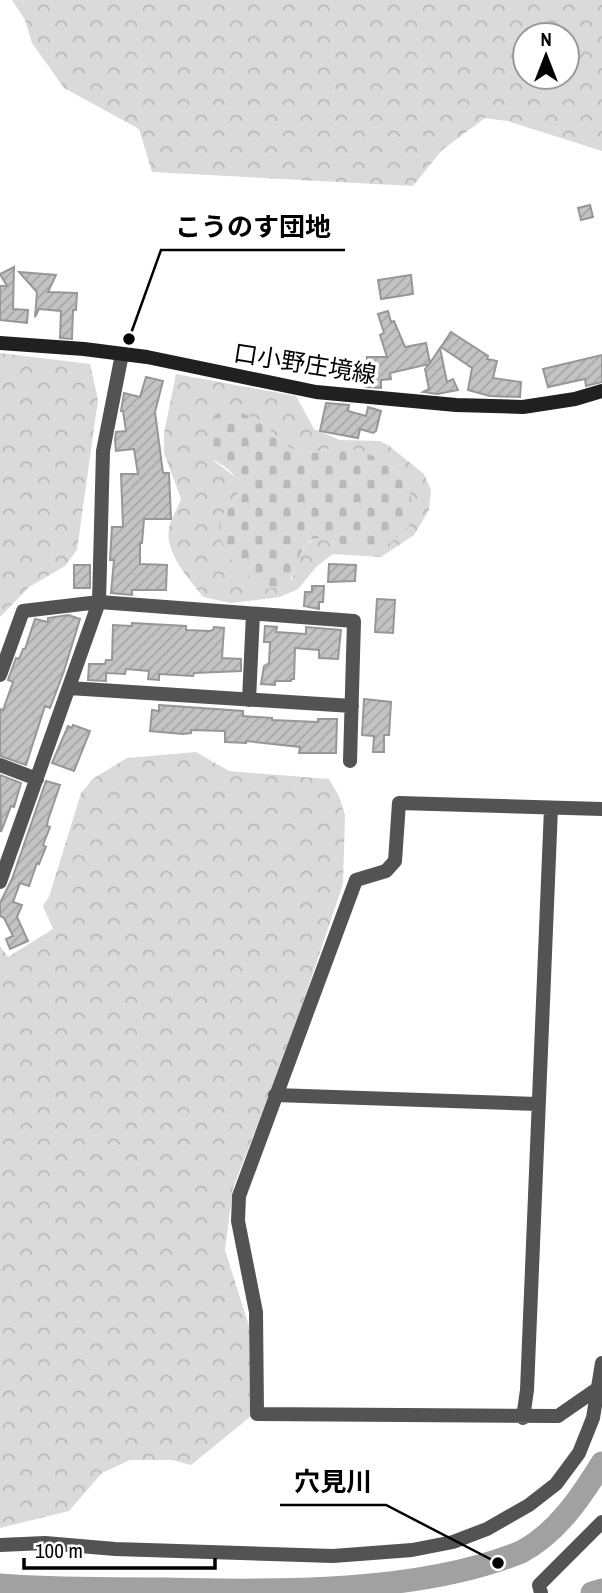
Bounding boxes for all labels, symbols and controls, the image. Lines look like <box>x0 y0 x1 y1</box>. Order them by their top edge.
north arrow <box>511 21 581 91</box>
text: N <box>540 26 552 52</box>
callout: こうのす団地 <box>161 203 345 250</box>
text: こうのす団地 <box>175 209 331 244</box>
street label: 口小野庄境線 <box>231 336 379 390</box>
callout: 穴見川 <box>280 1458 386 1505</box>
text: 穴見川 <box>294 1464 372 1499</box>
scale bar <box>24 1526 215 1570</box>
text: 100 m <box>35 1536 83 1565</box>

